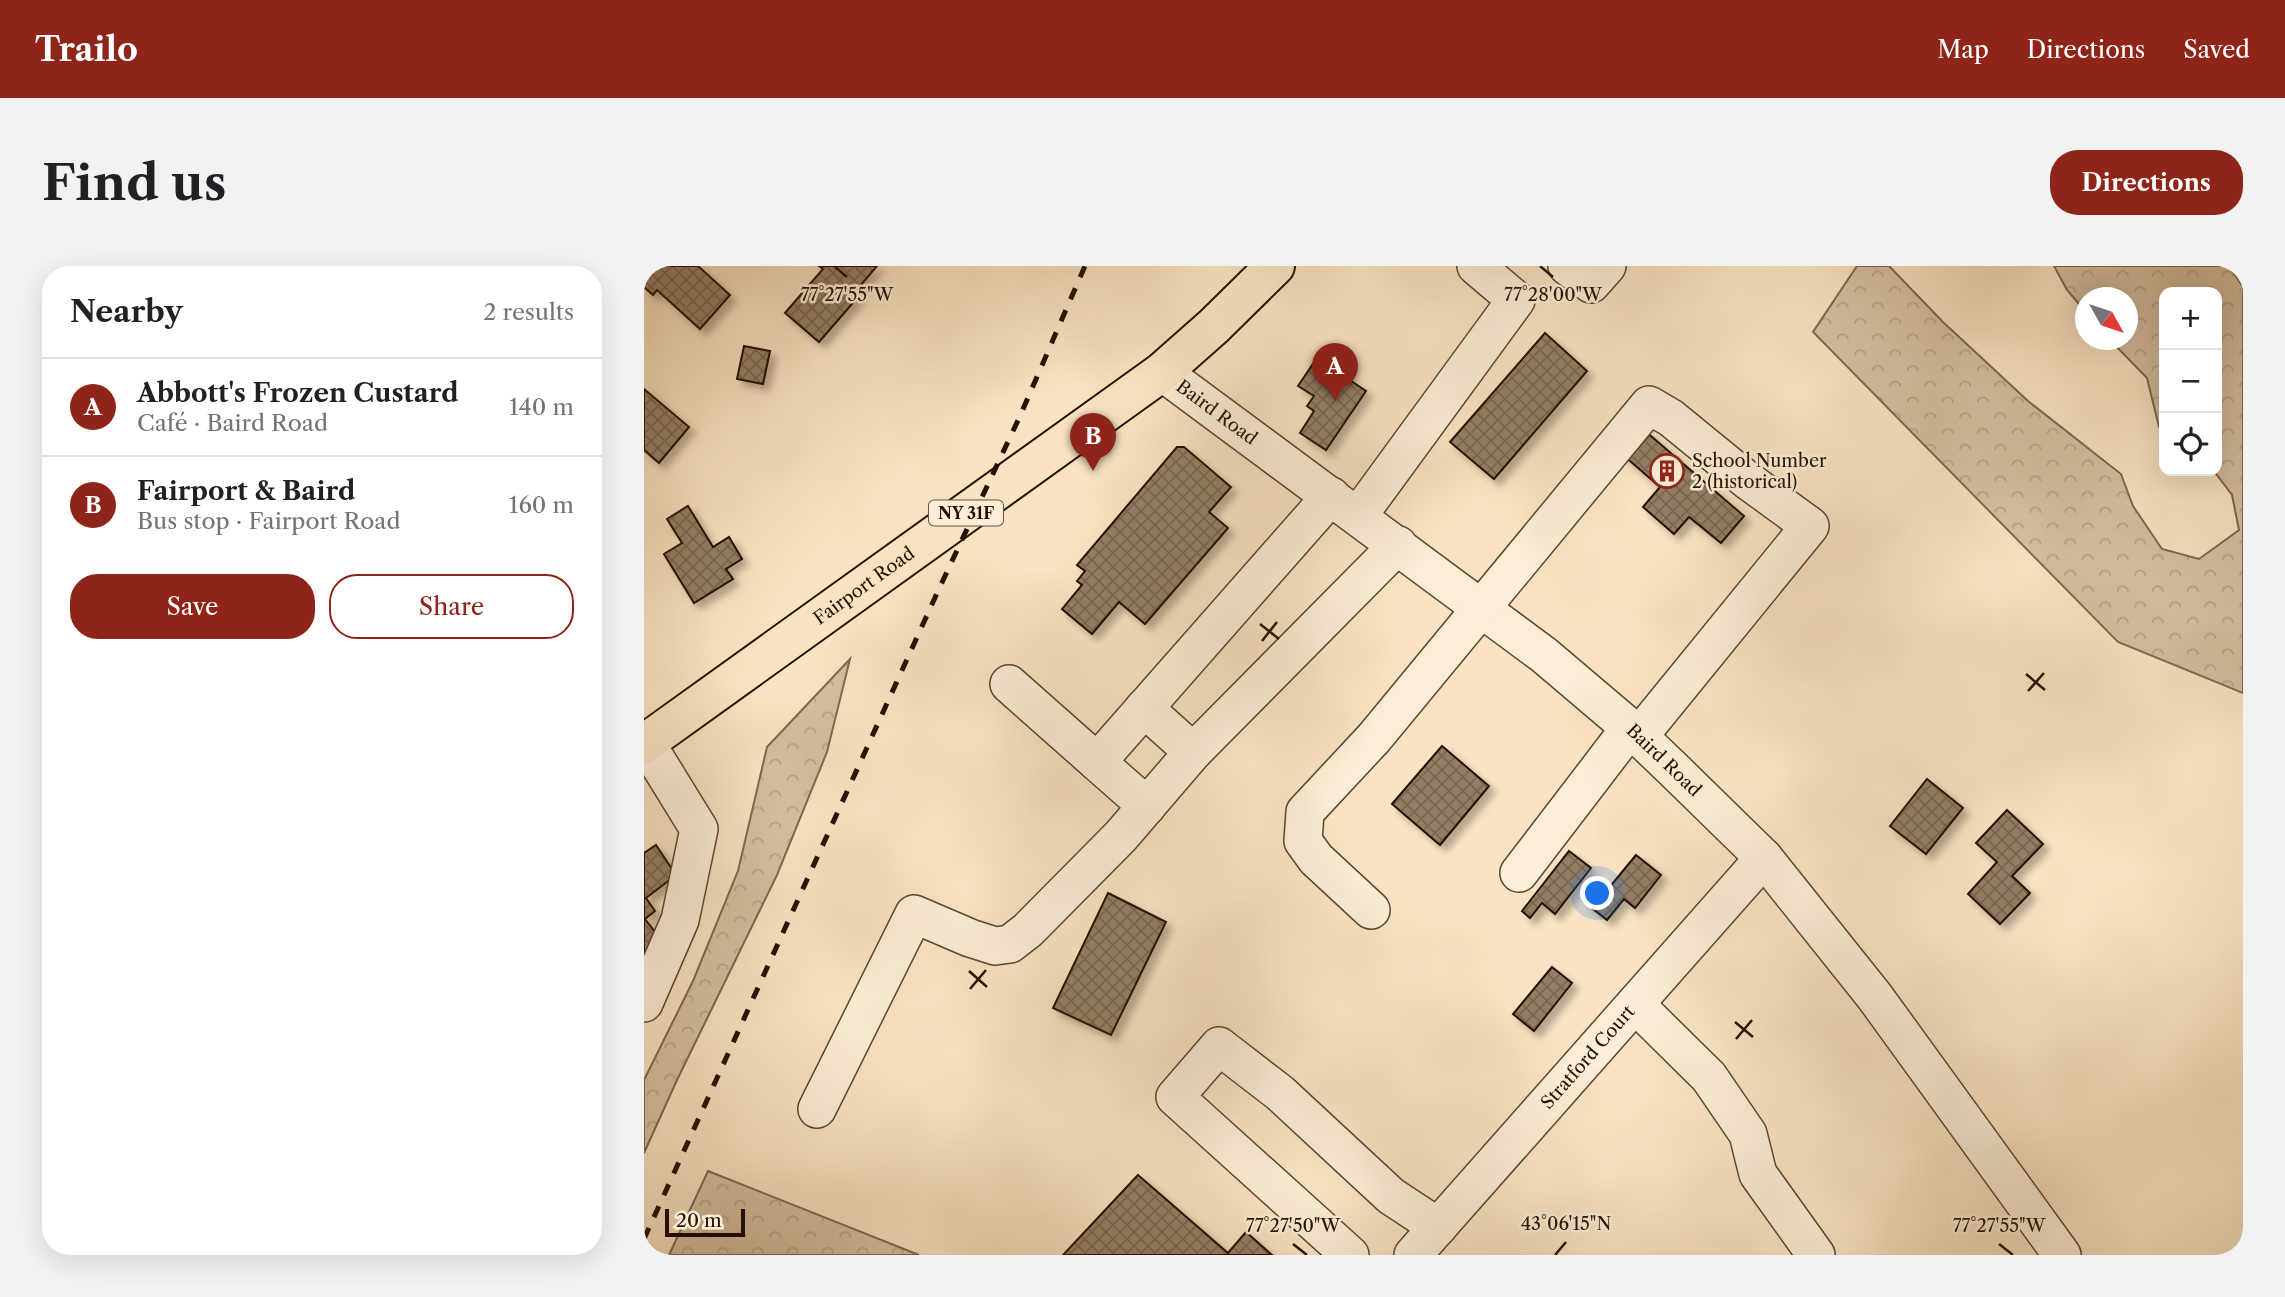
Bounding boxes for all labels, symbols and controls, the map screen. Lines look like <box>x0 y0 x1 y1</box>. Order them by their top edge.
text: Trailo <box>35 29 138 70</box>
text: Map <box>1937 35 1989 64</box>
text: Directions <box>2027 35 2145 64</box>
text: Saved <box>2183 35 2250 64</box>
button: Directions <box>2050 150 2243 215</box>
text: Find us <box>42 152 226 213</box>
text: 77°27'55"W <box>801 284 895 306</box>
text: 77°28'00"W <box>1504 284 1603 306</box>
north arrow <box>2075 287 2138 350</box>
map controls <box>2159 287 2222 476</box>
button: + <box>2159 287 2222 350</box>
text: Nearby <box>70 293 183 330</box>
text: 2 results <box>483 298 574 326</box>
pin: A <box>1312 343 1358 401</box>
button: − <box>2159 350 2222 413</box>
street label: Baird Road <box>1172 375 1261 450</box>
text: Abbott's Frozen Custard <box>137 377 459 409</box>
text: A <box>84 393 102 421</box>
text: 140 m <box>509 393 574 421</box>
text: Café · Baird Road <box>137 409 328 437</box>
pin: B <box>1070 413 1116 471</box>
button: locate <box>2159 413 2222 476</box>
place label: School Number 2 (historical) <box>1692 450 1827 493</box>
building icon: School Number 2 (historical) <box>1648 452 1686 490</box>
text: Fairport & Baird <box>137 475 355 507</box>
text: B <box>84 491 102 519</box>
text: 160 m <box>509 491 574 519</box>
road number: NY 31F <box>929 500 1003 526</box>
text: Bus stop · Fairport Road <box>137 507 400 535</box>
street label: Fairport Road <box>809 542 919 630</box>
button: Save <box>70 574 315 639</box>
button: Share <box>329 574 574 639</box>
street label: Baird Road <box>1622 719 1706 801</box>
your location <box>1580 876 1614 910</box>
street label: Stratford Court <box>1536 1000 1640 1114</box>
scale bar <box>665 1206 746 1238</box>
text: 20 m <box>676 1209 722 1232</box>
text: 43°06'15"N <box>1521 1213 1611 1235</box>
text: 77°27'50"W <box>1246 1215 1341 1237</box>
text: 77°27'55"W <box>1953 1215 2047 1237</box>

